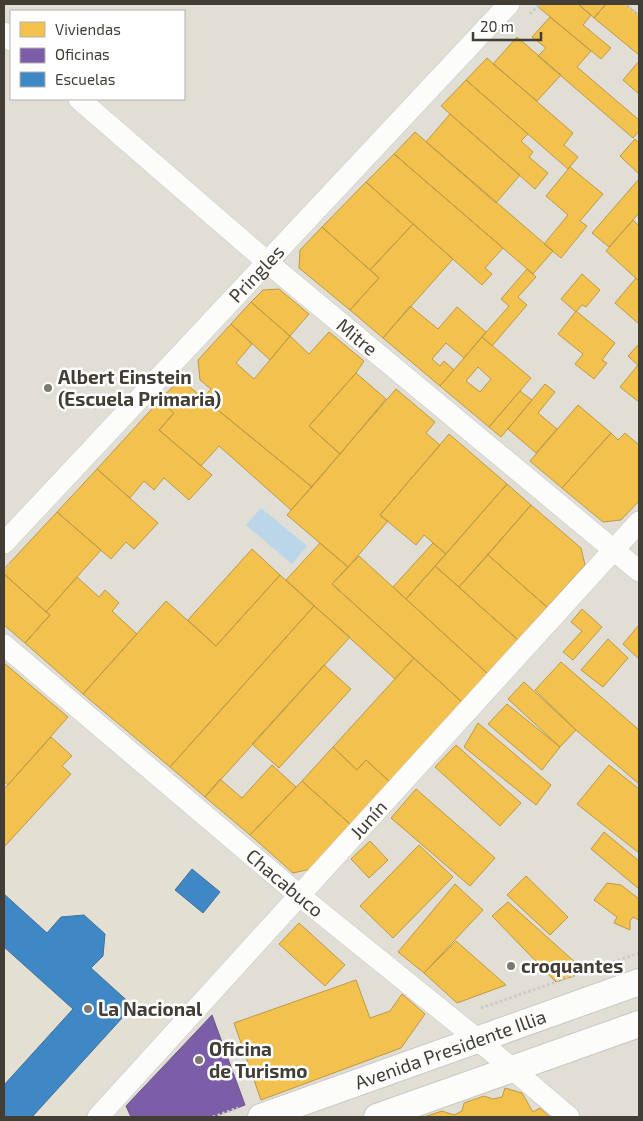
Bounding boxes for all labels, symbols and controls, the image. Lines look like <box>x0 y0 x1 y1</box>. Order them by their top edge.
legend <box>10 10 185 100</box>
scale bar <box>473 10 540 42</box>
text: 20 m <box>480 17 514 35</box>
text: Viviendas <box>55 20 121 38</box>
text: Oficinas <box>55 45 110 63</box>
text: Escuelas <box>55 70 115 88</box>
street label: Pringles <box>223 240 288 307</box>
street label: Mitre <box>332 313 383 360</box>
place label: Albert Einstein (Escuela Primaria) <box>58 365 221 410</box>
marker: Albert Einstein (Escuela Primaria) <box>42 382 54 394</box>
street label: Junín <box>345 795 391 843</box>
street label: Chacabuco <box>242 844 328 921</box>
place label: croquantes <box>521 954 623 977</box>
marker: croquantes <box>505 960 517 972</box>
place label: La Nacional <box>98 997 203 1020</box>
marker: La Nacional <box>82 1003 94 1015</box>
street label: Avenida Presidente Illia <box>351 1004 549 1094</box>
place label: Oficina de Turismo <box>209 1037 307 1082</box>
marker: Oficina de Turismo <box>193 1054 205 1066</box>

